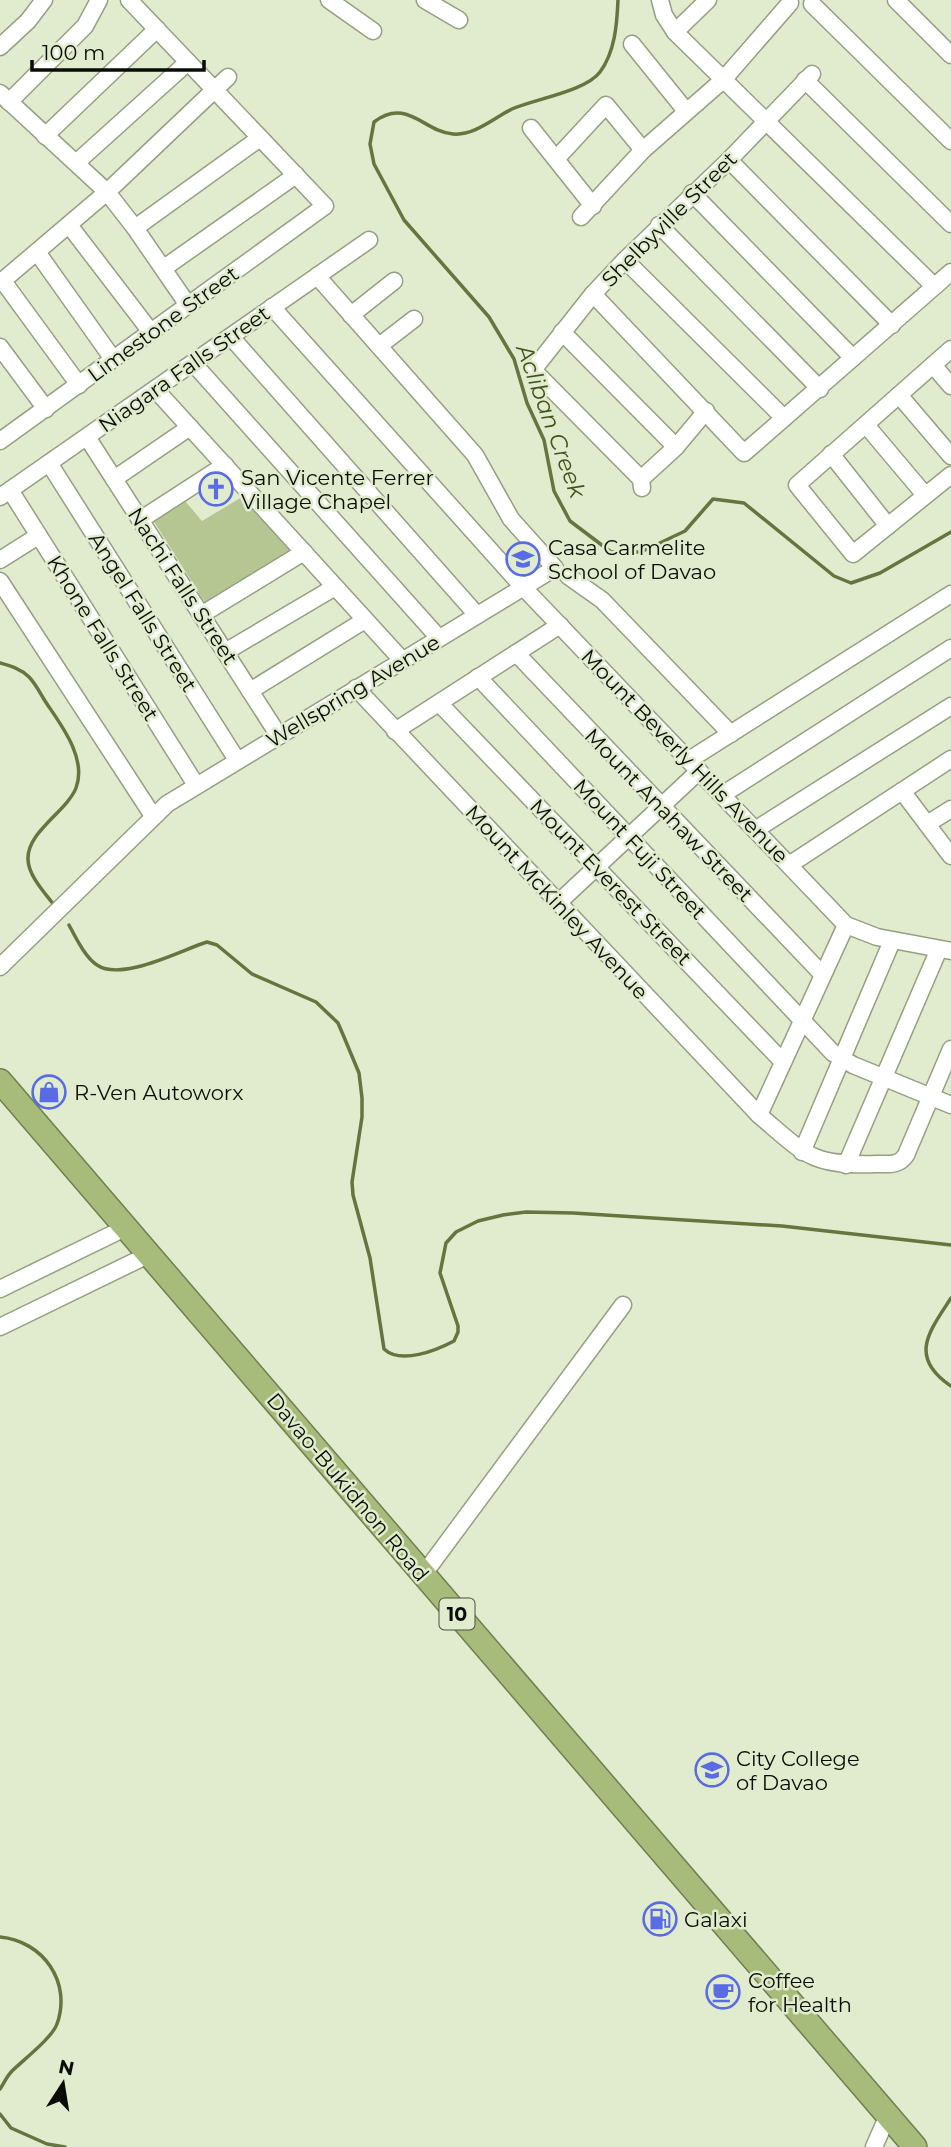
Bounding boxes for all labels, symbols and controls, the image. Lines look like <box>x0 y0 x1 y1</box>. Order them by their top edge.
scale bar <box>32 28 203 72</box>
text: 100 m <box>42 40 105 65</box>
street label: Shelbyville Street <box>596 146 742 292</box>
street label: Limestone Street <box>83 261 243 387</box>
street label: Niagara Falls Street <box>94 301 274 437</box>
water label: Acliban Creek <box>510 339 592 503</box>
place label: San Vicente Ferrer Village Chapel <box>241 465 434 514</box>
church icon: San Vicente Ferrer Village Chapel <box>197 470 235 508</box>
street label: Nachi Falls Street <box>123 503 243 669</box>
street label: Angel Falls Street <box>84 528 202 696</box>
place label: Casa Carmelite School of Davao <box>548 535 716 584</box>
school or university icon: Casa Carmelite School of Davao <box>504 540 542 578</box>
street label: Khone Falls Street <box>42 551 164 725</box>
street label: Wellspring Avenue <box>262 629 444 753</box>
street label: Mount Beverly Hills Avenue <box>576 644 794 868</box>
street label: Mount Anahaw Street <box>580 723 758 907</box>
street label: Mount Fuji Street <box>568 774 712 924</box>
street label: Mount Everest Street <box>525 794 697 970</box>
street label: Mount McKinley Avenue <box>460 800 654 1004</box>
shop icon: R-Ven Autoworx <box>30 1073 68 1111</box>
place label: R-Ven Autoworx <box>74 1080 243 1105</box>
street label: Davao-Bukidnon Road <box>262 1388 434 1586</box>
road number: 10 <box>440 1598 475 1630</box>
place label: City College of Davao <box>736 1746 860 1795</box>
school or university icon: City College of Davao <box>693 1751 731 1789</box>
fuel station icon: Galaxi <box>641 1900 679 1938</box>
place label: Galaxi <box>684 1907 748 1932</box>
place label: Coffee for Health <box>748 1968 852 2017</box>
cafe icon: Coffee for Health <box>704 1973 742 2011</box>
north arrow <box>28 2049 98 2119</box>
text: N <box>57 2055 76 2081</box>

